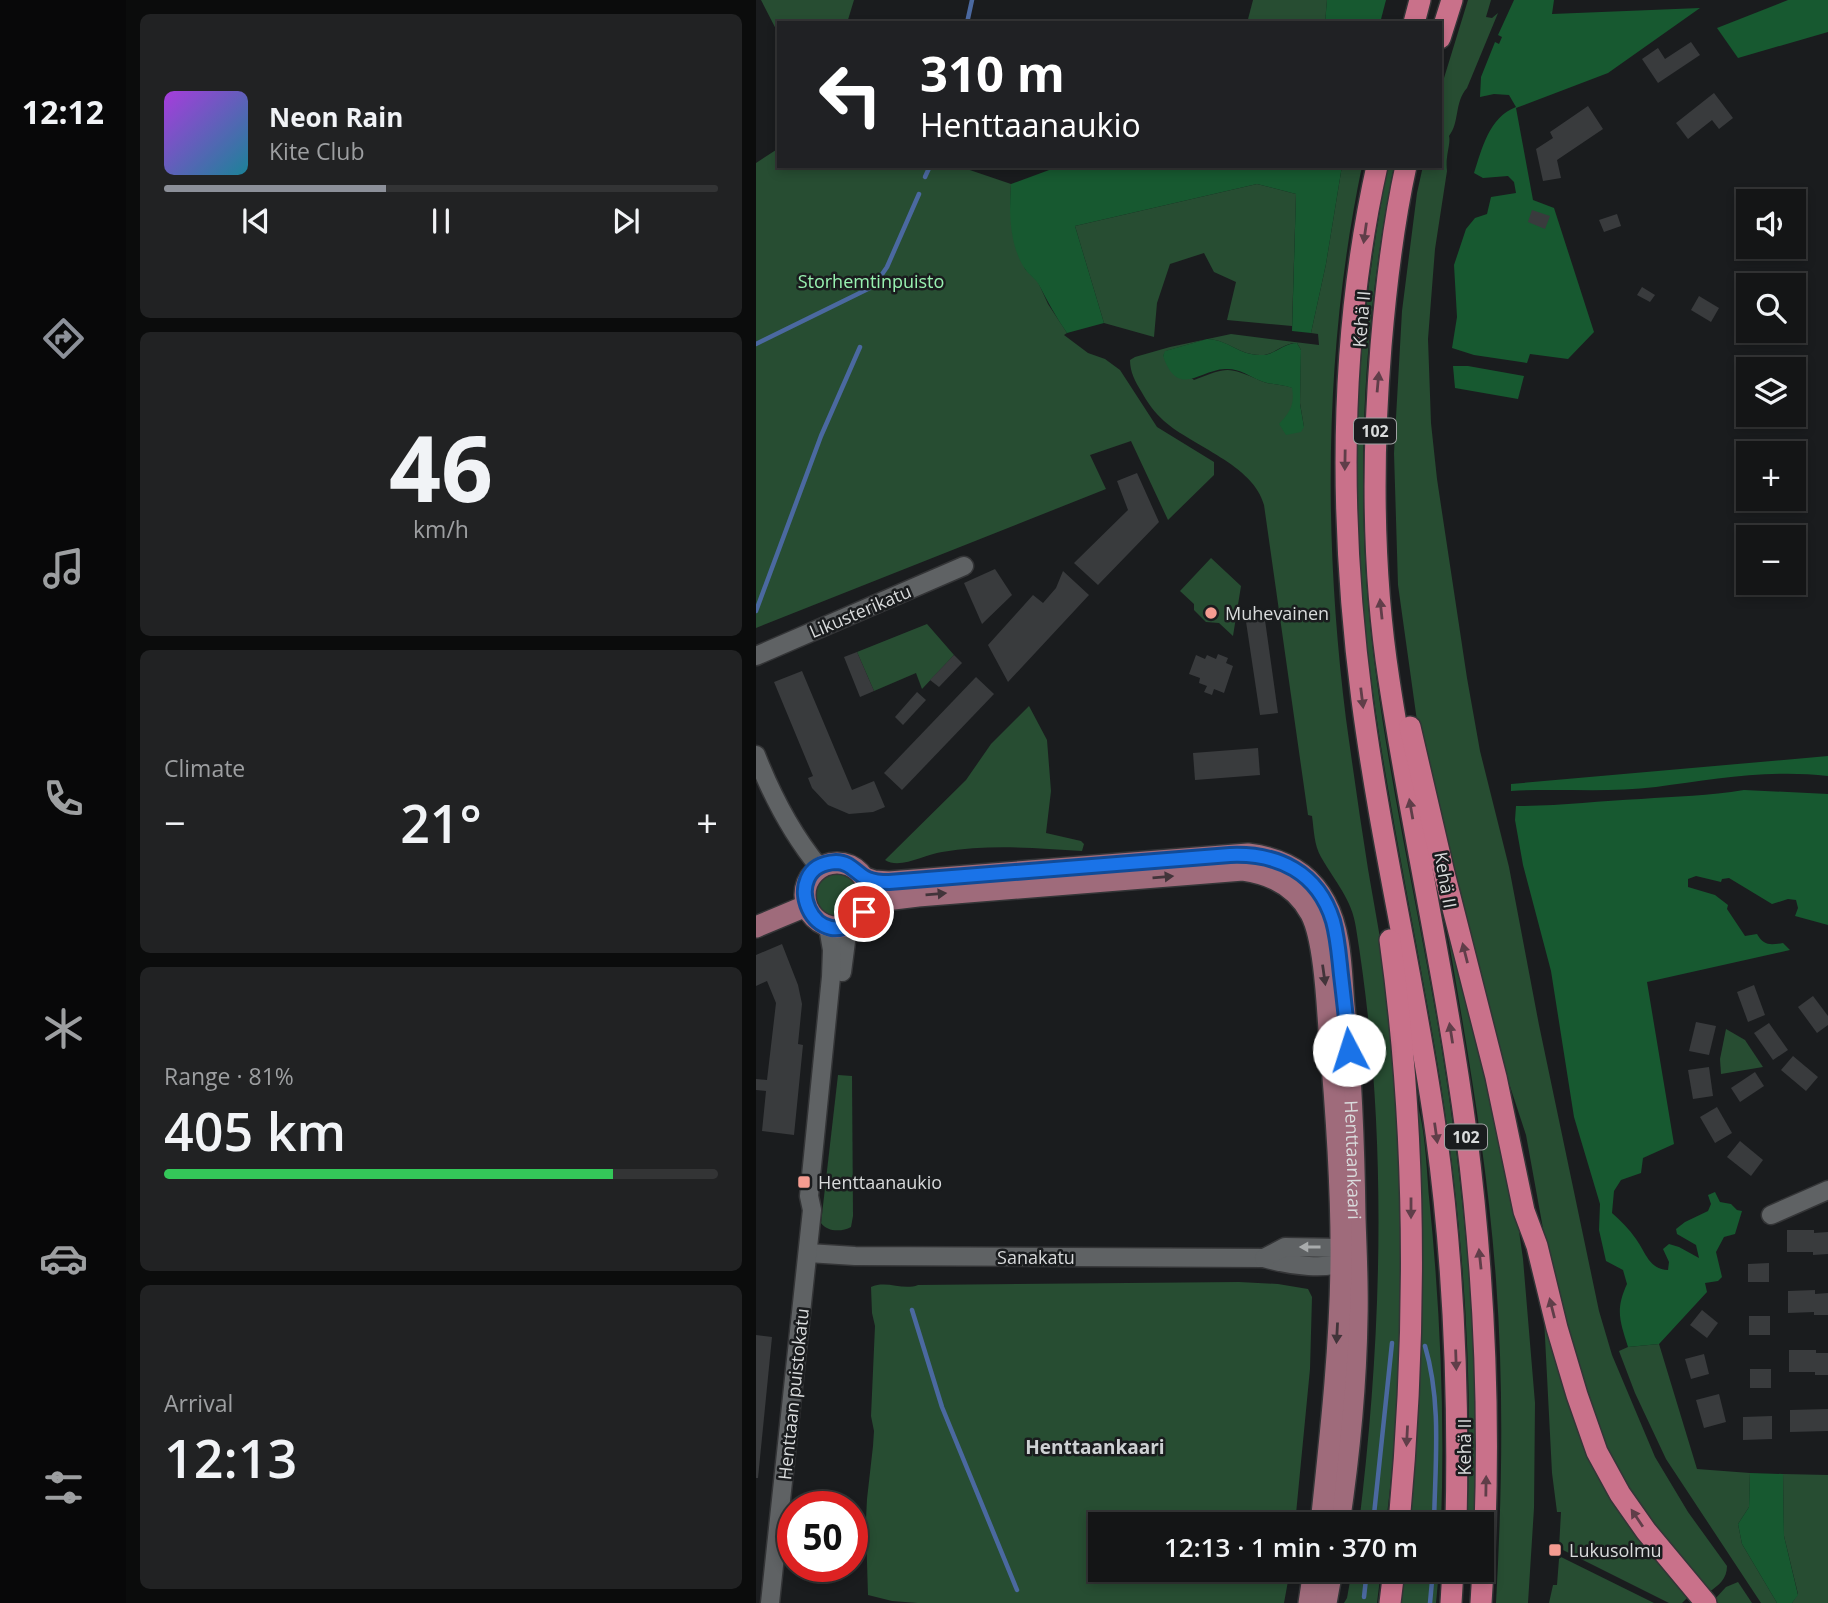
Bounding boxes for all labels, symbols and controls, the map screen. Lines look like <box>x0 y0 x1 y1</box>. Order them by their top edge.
text: 310 m <box>920 40 1065 106</box>
icon: left <box>805 49 896 140</box>
text: 12:12 <box>22 90 104 133</box>
text: Neon Rain <box>269 99 403 135</box>
text: Henttaanaukio <box>920 103 1141 146</box>
text: Kite Club <box>269 135 364 167</box>
map controls <box>1736 189 1806 595</box>
button: sound <box>1736 189 1806 259</box>
icon: previous <box>237 202 275 240</box>
icon: pause <box>422 202 460 240</box>
icon: next <box>607 202 645 240</box>
one-way arrow <box>1359 222 1370 244</box>
park label: Storhemtinpuisto <box>798 269 944 293</box>
button: search <box>1736 273 1806 343</box>
street label: Kehä II <box>1347 290 1375 348</box>
icon: directions <box>39 314 88 363</box>
button: layers <box>1736 357 1806 427</box>
one-way arrow <box>1373 370 1384 392</box>
text: 46 <box>389 405 493 529</box>
road number: 102 <box>1354 418 1396 444</box>
button: + <box>1736 441 1806 511</box>
one-way arrow <box>1340 449 1351 471</box>
text: km/h <box>413 513 469 545</box>
button: − <box>1736 525 1806 595</box>
icon: music <box>39 544 88 593</box>
street label: Likusterikatu <box>805 579 915 643</box>
one-way arrow <box>1376 598 1387 620</box>
place label: Muhevainen <box>1225 601 1329 625</box>
marker: Muhevainen <box>1203 605 1219 621</box>
one-way arrow <box>1356 687 1367 709</box>
text: Climate <box>164 752 245 784</box>
icon: phone <box>39 774 88 823</box>
text: 21° <box>400 787 482 858</box>
text: − <box>164 796 186 848</box>
text: + <box>696 796 718 848</box>
one-way arrow <box>1405 798 1416 820</box>
street label: Kehä II <box>1429 850 1463 910</box>
one-way arrow <box>1152 871 1174 882</box>
pin <box>834 882 894 942</box>
one-way arrow <box>926 888 948 899</box>
icon: arrive <box>845 893 883 931</box>
one-way arrow <box>1459 942 1470 964</box>
one-way arrow <box>1318 964 1329 986</box>
icon: climate <box>39 1004 88 1053</box>
position arrow <box>1312 1013 1386 1087</box>
one-way arrow <box>1445 1022 1456 1044</box>
text: Range · 81% <box>164 1060 294 1092</box>
text: 405 km <box>164 1095 346 1166</box>
street label: Henttaankaari <box>1340 1100 1367 1220</box>
one-way arrow <box>1430 1123 1441 1145</box>
road number: 102 <box>1445 1124 1487 1149</box>
place label: Henttaanaukio <box>818 1170 942 1194</box>
marker: Henttaanaukio <box>796 1174 812 1190</box>
one-way arrow <box>1405 1197 1417 1219</box>
icon: car <box>39 1234 88 1283</box>
one-way arrow <box>1299 1241 1321 1253</box>
street label: Sanakatu <box>997 1245 1075 1269</box>
one-way arrow <box>1474 1247 1485 1269</box>
one-way arrow <box>1546 1297 1557 1319</box>
street label: Henttaan puistokatu <box>772 1307 814 1481</box>
one-way arrow <box>1331 1322 1342 1344</box>
one-way arrow <box>1451 1349 1462 1371</box>
text: Arrival <box>164 1387 233 1419</box>
street label: Kehä II <box>1452 1419 1476 1475</box>
text: 12:13 <box>164 1422 297 1493</box>
one-way arrow <box>1401 1425 1412 1447</box>
district label: Henttaankaari <box>1025 1434 1165 1460</box>
icon: filters <box>39 1463 88 1512</box>
one-way arrow <box>1481 1475 1492 1497</box>
speed limit sign: 50 <box>777 1491 868 1582</box>
one-way arrow <box>1630 1509 1644 1527</box>
text: 12:13 · 1 min · 370 m <box>1164 1529 1418 1565</box>
place label: Lukusolmu <box>1569 1538 1662 1562</box>
marker: Lukusolmu <box>1547 1542 1563 1558</box>

